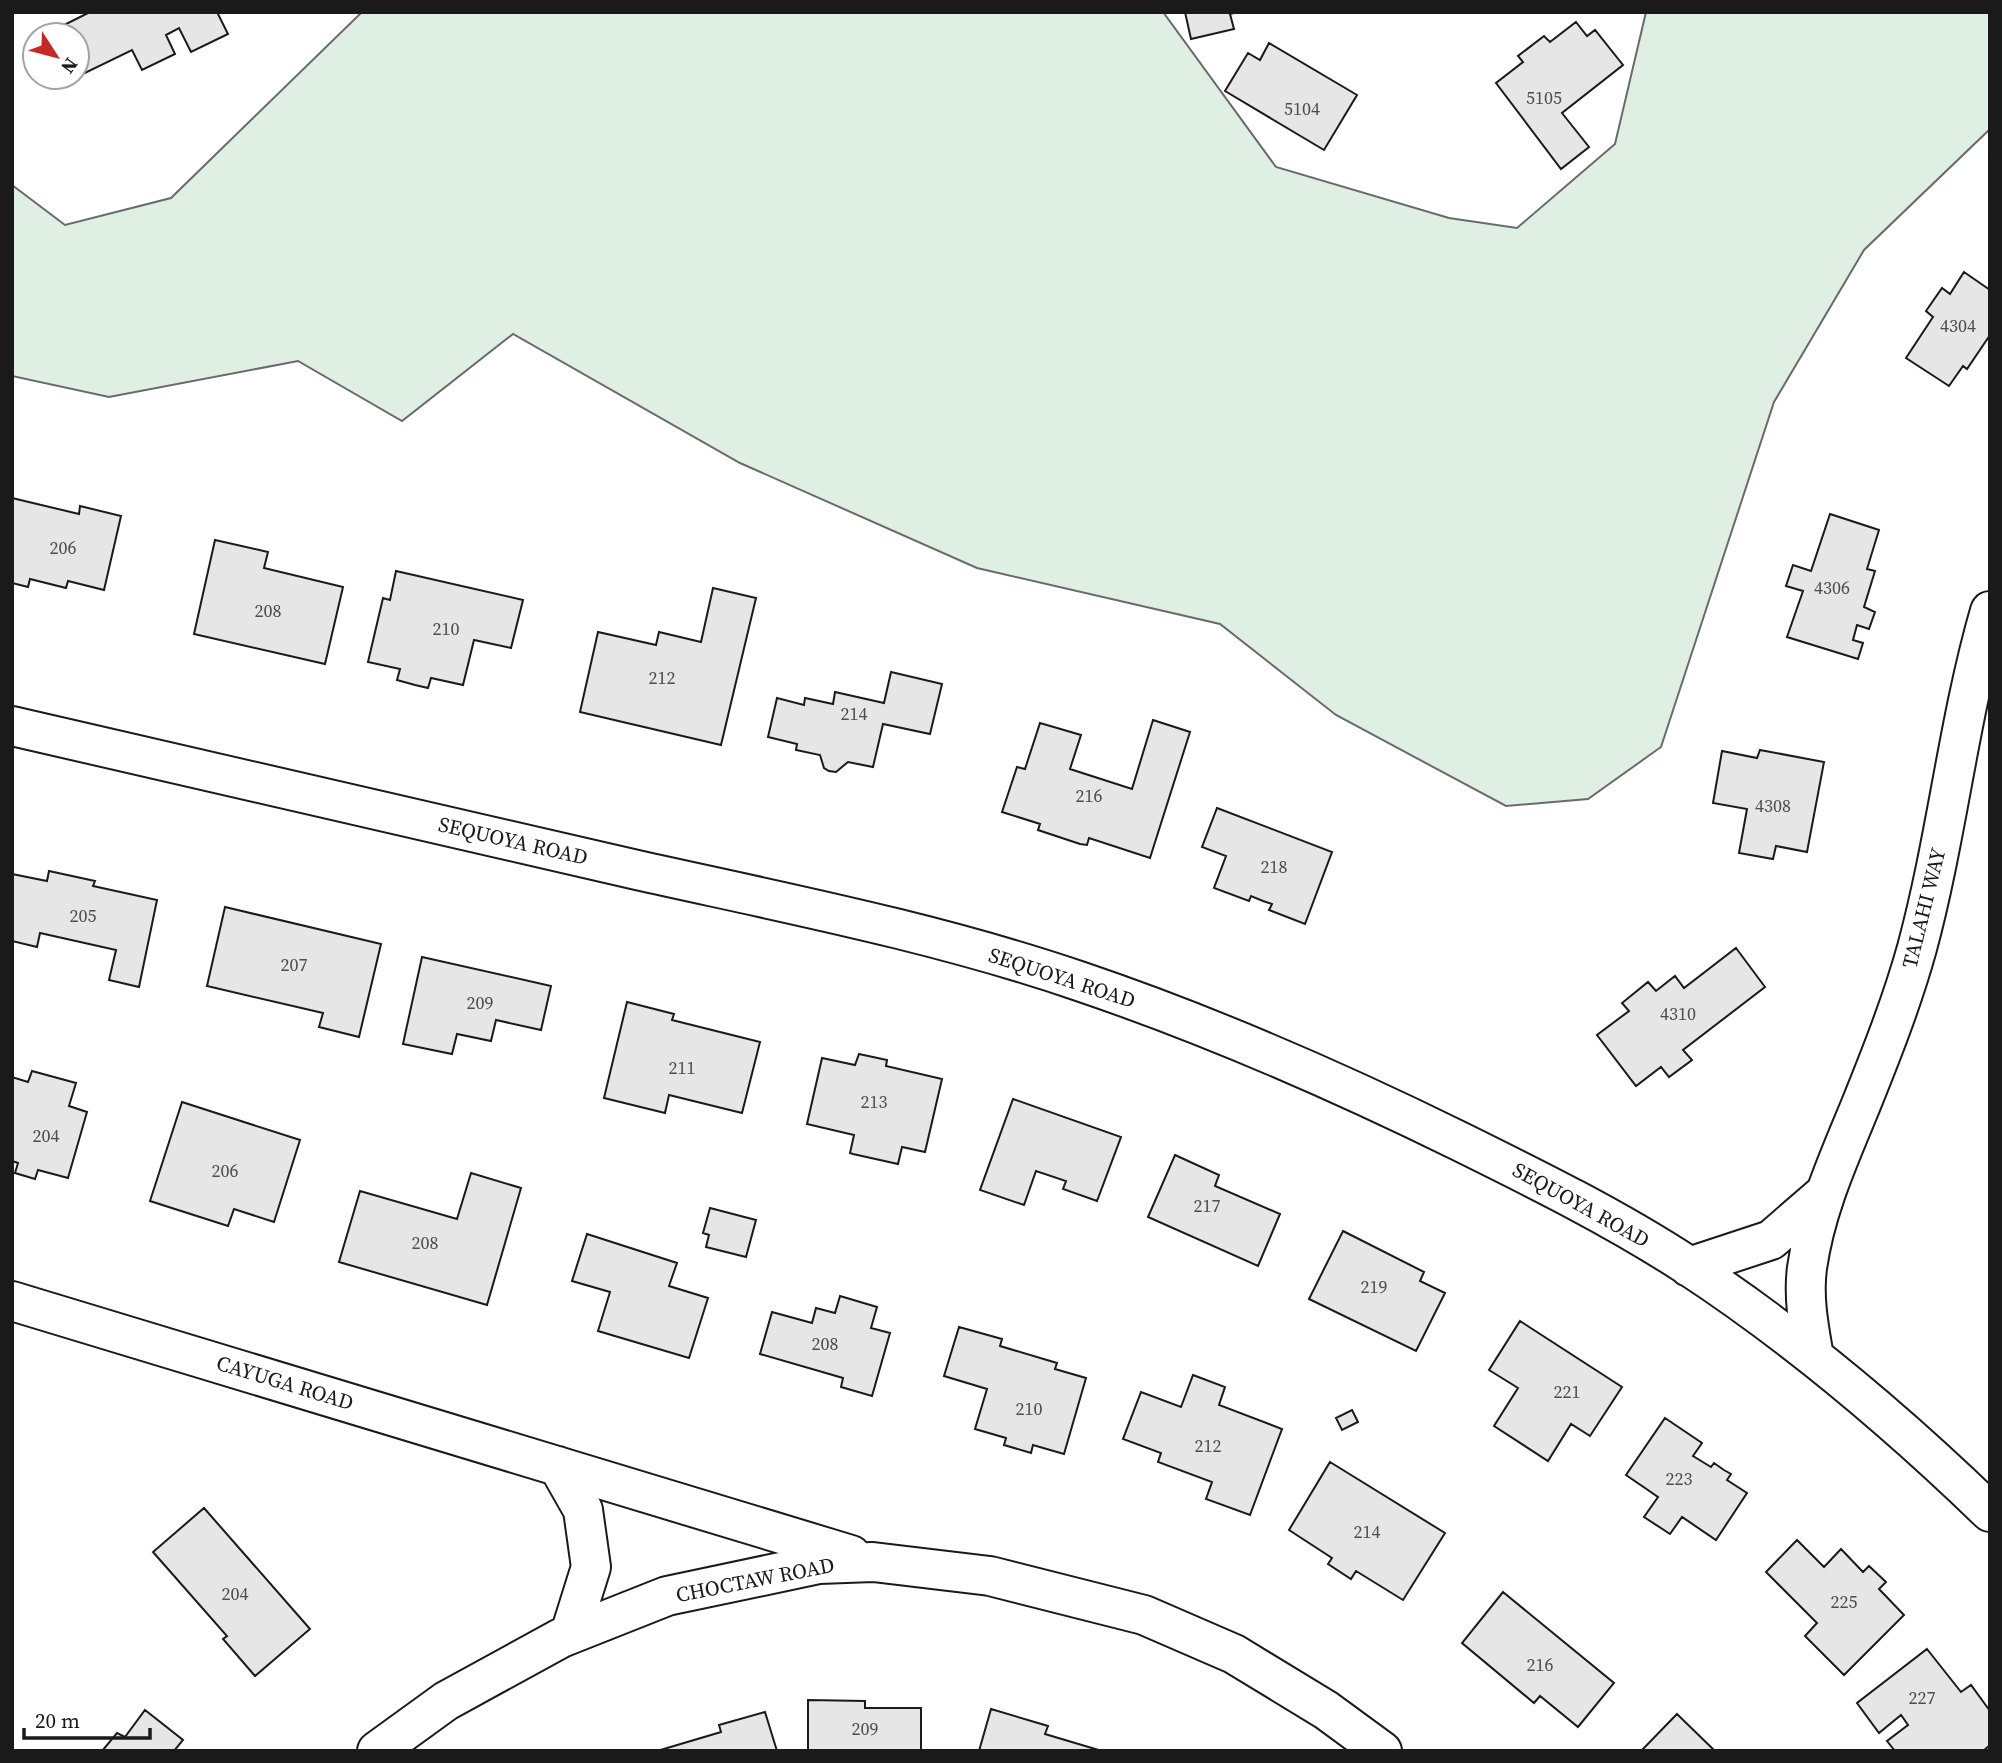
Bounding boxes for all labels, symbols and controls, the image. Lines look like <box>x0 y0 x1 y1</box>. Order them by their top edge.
north arrow <box>21 21 91 91</box>
text: N <box>55 53 84 79</box>
house number: 5105 <box>1526 85 1562 110</box>
house number: 5104 <box>1284 96 1320 121</box>
house number: 4304 <box>1940 313 1976 338</box>
house number: 206 <box>50 535 77 560</box>
house number: 4306 <box>1814 575 1850 600</box>
house number: 208 <box>255 598 282 623</box>
house number: 210 <box>433 616 460 641</box>
house number: 212 <box>649 665 676 690</box>
house number: 214 <box>841 701 868 726</box>
house number: 216 <box>1076 783 1103 808</box>
house number: 4308 <box>1755 793 1791 818</box>
street label: SEQUOYA ROAD <box>436 809 591 872</box>
street label: TALAHI WAY <box>1895 844 1953 971</box>
house number: 218 <box>1261 854 1288 879</box>
house number: 205 <box>70 903 97 928</box>
street label: SEQUOYA ROAD <box>985 940 1139 1015</box>
house number: 207 <box>281 952 308 977</box>
house number: 209 <box>467 990 494 1015</box>
house number: 4310 <box>1660 1001 1696 1026</box>
house number: 211 <box>669 1055 696 1080</box>
house number: 213 <box>861 1089 888 1114</box>
house number: 204 <box>33 1123 60 1148</box>
street label: SEQUOYA ROAD <box>1508 1155 1655 1254</box>
house number: 206 <box>212 1158 239 1183</box>
house number: 217 <box>1194 1193 1221 1218</box>
house number: 208 <box>412 1230 439 1255</box>
house number: 219 <box>1361 1274 1388 1299</box>
house number: 208 <box>812 1331 839 1356</box>
street label: CAYUGA ROAD <box>213 1348 357 1417</box>
house number: 221 <box>1554 1379 1581 1404</box>
house number: 210 <box>1016 1396 1043 1421</box>
house number: 212 <box>1195 1433 1222 1458</box>
house number: 223 <box>1666 1466 1693 1491</box>
house number: 214 <box>1354 1519 1381 1544</box>
street label: CHOCTAW ROAD <box>673 1550 837 1609</box>
house number: 204 <box>222 1581 249 1606</box>
house number: 225 <box>1831 1589 1858 1614</box>
house number: 216 <box>1527 1652 1554 1677</box>
house number: 227 <box>1909 1685 1936 1710</box>
scale bar <box>24 1696 150 1740</box>
text: 20 m <box>35 1706 80 1735</box>
house number: 209 <box>852 1716 879 1741</box>

